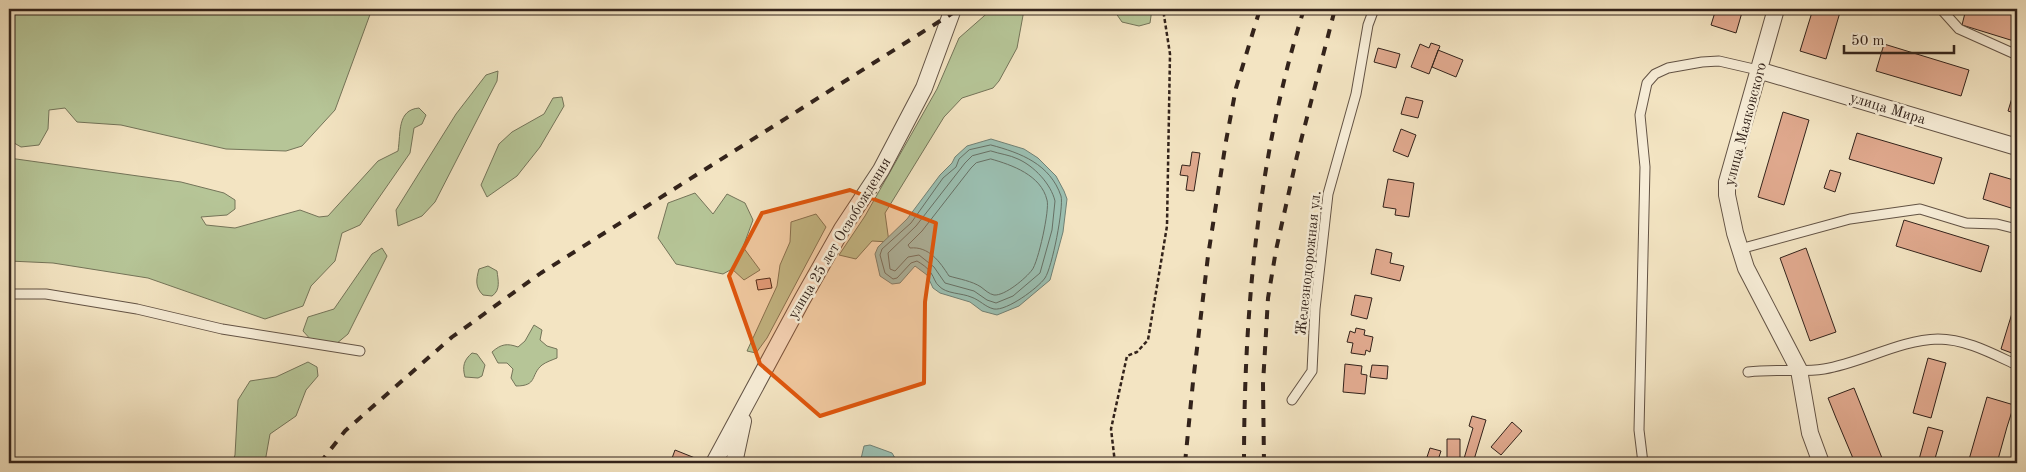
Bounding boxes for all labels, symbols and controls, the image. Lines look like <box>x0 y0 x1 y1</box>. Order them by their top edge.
scale bar <box>1844 22 1954 54</box>
text: 50 m <box>1851 34 1885 49</box>
street label: улица Маяковского <box>1723 61 1770 188</box>
street label: улица Мира <box>1848 91 1928 128</box>
street label: улица 25 лет Освобождения <box>786 155 895 322</box>
street label: Железнодорожная ул. <box>1294 190 1325 336</box>

